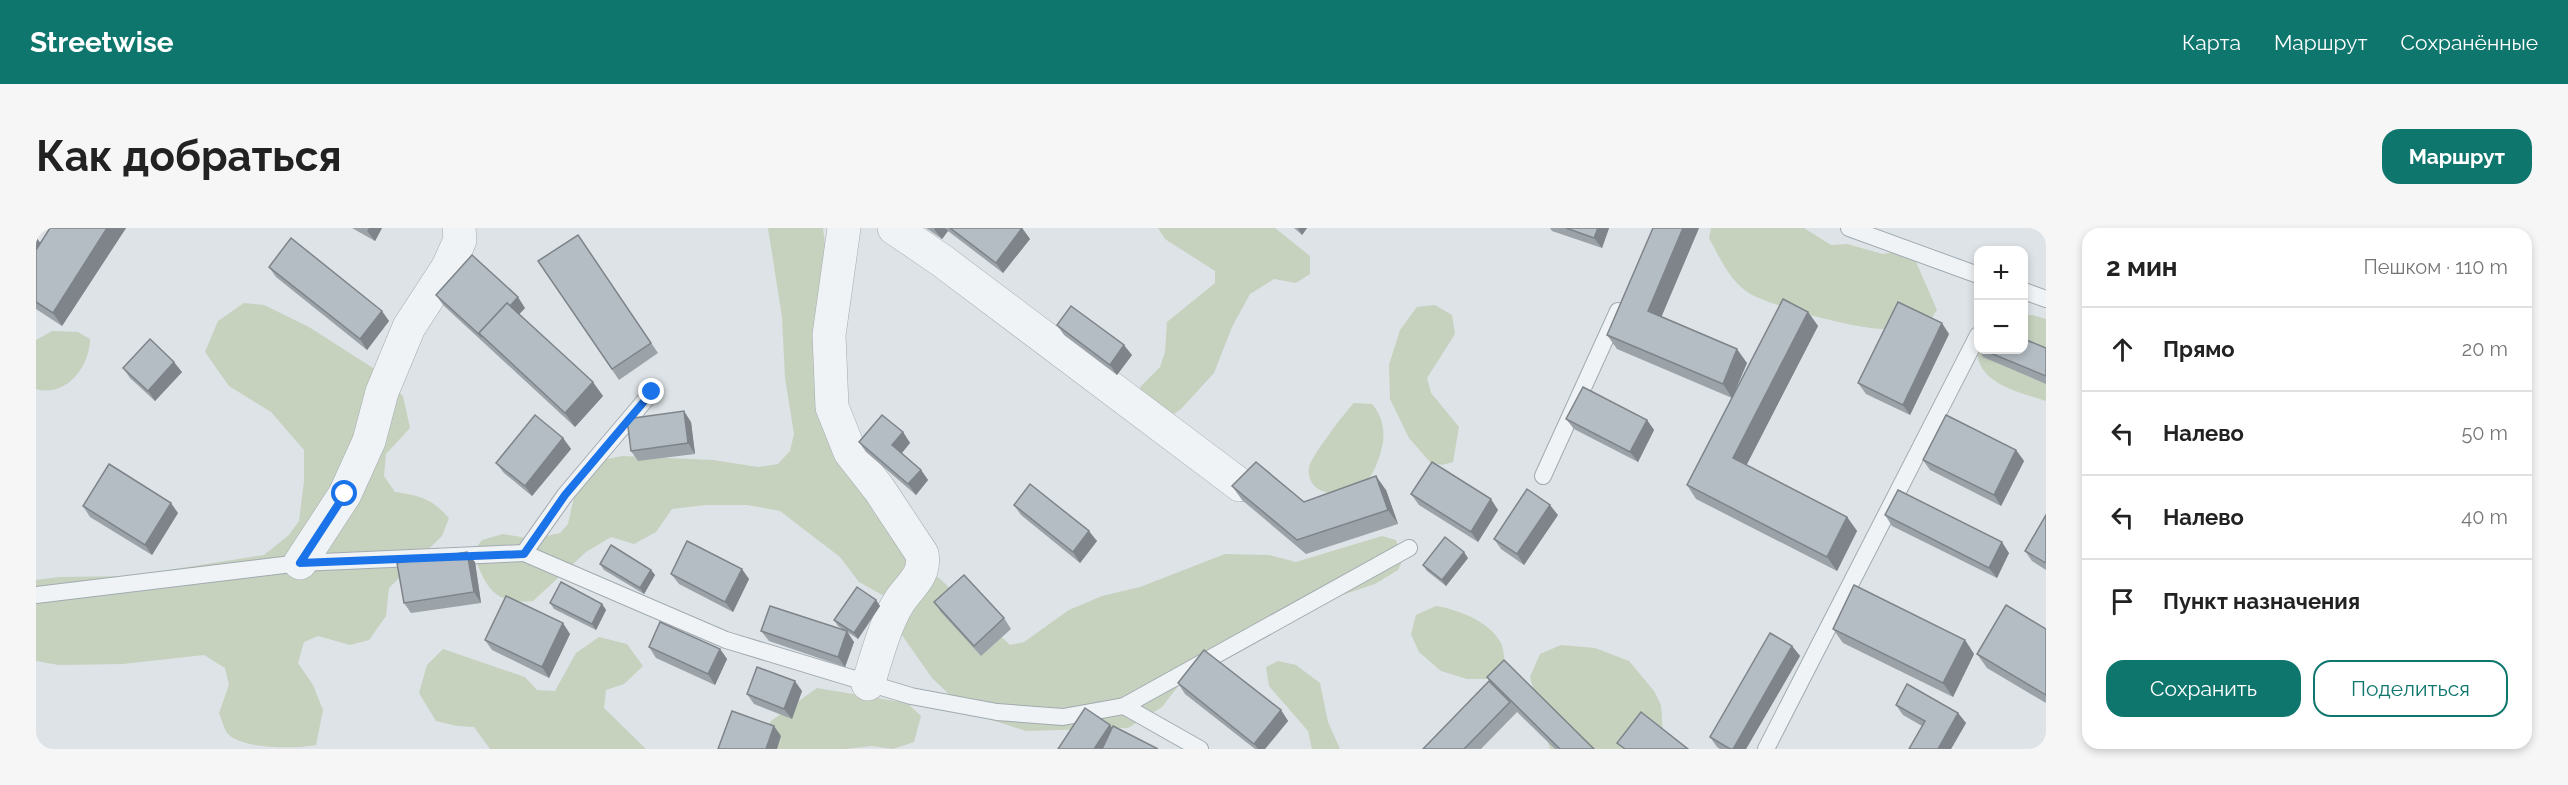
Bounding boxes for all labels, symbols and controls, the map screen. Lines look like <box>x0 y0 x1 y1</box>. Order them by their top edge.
text: Streetwise <box>30 26 174 59</box>
text: Карта <box>2182 30 2241 55</box>
text: Маршрут <box>2274 30 2367 55</box>
text: Сохранённые <box>2400 30 2538 55</box>
button: Маршрут <box>2382 129 2532 184</box>
text: Как добраться <box>36 132 342 181</box>
map controls <box>1974 246 2028 354</box>
button: + <box>1974 246 2028 300</box>
text: 2 мин <box>2106 252 2178 282</box>
text: Пешком · 110 m <box>2363 255 2508 279</box>
button: − <box>1974 300 2028 354</box>
icon: ahead <box>2106 333 2139 366</box>
text: Прямо <box>2163 336 2235 362</box>
text: 20 m <box>2462 337 2508 361</box>
route end <box>638 378 664 404</box>
icon: left <box>2106 417 2139 450</box>
text: Налево <box>2163 420 2244 446</box>
text: 50 m <box>2461 421 2508 445</box>
route start <box>331 480 357 506</box>
icon: left <box>2106 501 2139 534</box>
text: Налево <box>2163 504 2244 530</box>
text: 40 m <box>2461 505 2508 529</box>
icon: arrive <box>2106 585 2139 618</box>
text: Пункт назначения <box>2163 588 2360 614</box>
button: Сохранить <box>2106 660 2301 717</box>
button: Поделиться <box>2313 660 2508 717</box>

